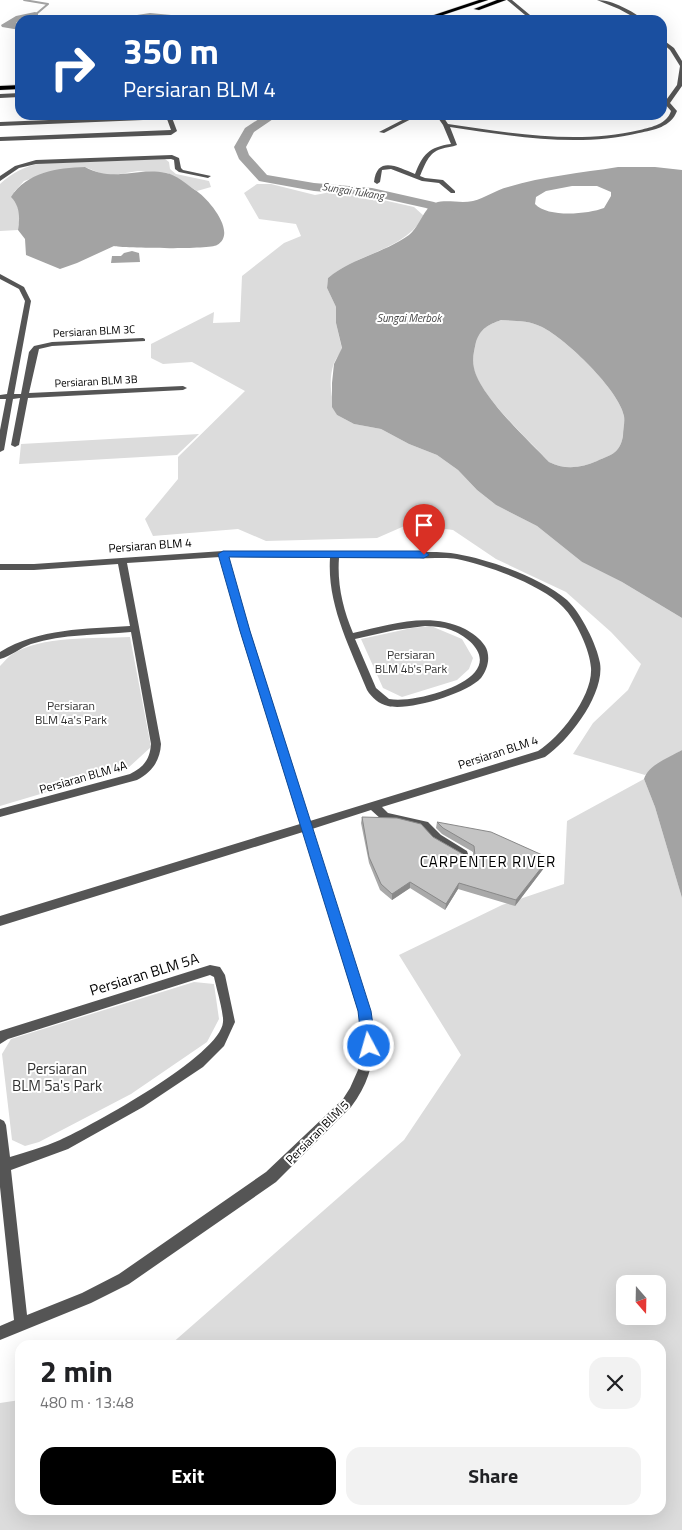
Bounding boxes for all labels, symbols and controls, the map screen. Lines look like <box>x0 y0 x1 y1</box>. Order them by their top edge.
text: 350 m <box>123 24 219 78</box>
icon: right <box>40 35 105 100</box>
text: Persiaran BLM 4 <box>123 72 276 106</box>
water label: Sungai Tukang <box>321 178 387 204</box>
water label: Sungai Merbok <box>377 310 442 326</box>
street label: Persiaran BLM 3C <box>52 321 136 341</box>
street label: Persiaran BLM 3B <box>54 371 138 391</box>
pin <box>403 504 445 555</box>
icon: arrive <box>410 511 438 539</box>
street label: Persiaran BLM 4 <box>108 533 192 557</box>
park label: Persiaran BLM 4b's Park <box>375 645 447 678</box>
park label: Persiaran BLM 4a's Park <box>35 696 107 729</box>
street label: Persiaran BLM 4 <box>455 730 541 774</box>
street label: Persiaran BLM 4A <box>37 755 129 799</box>
district label: CARPENTER RIVER <box>420 850 556 873</box>
street label: Persiaran BLM 5A <box>87 946 201 1002</box>
position arrow <box>342 1019 394 1071</box>
park label: Persiaran BLM 5a's Park <box>12 1057 102 1097</box>
street label: Persiaran BLM 5 <box>281 1096 353 1168</box>
north arrow <box>616 1275 666 1325</box>
map controls <box>616 1275 666 1325</box>
text: 2 min <box>40 1348 113 1394</box>
button: close <box>589 1357 641 1409</box>
text: 480 m · 13:48 <box>40 1390 134 1414</box>
button: Exit <box>40 1447 336 1505</box>
button: Share <box>346 1447 641 1505</box>

